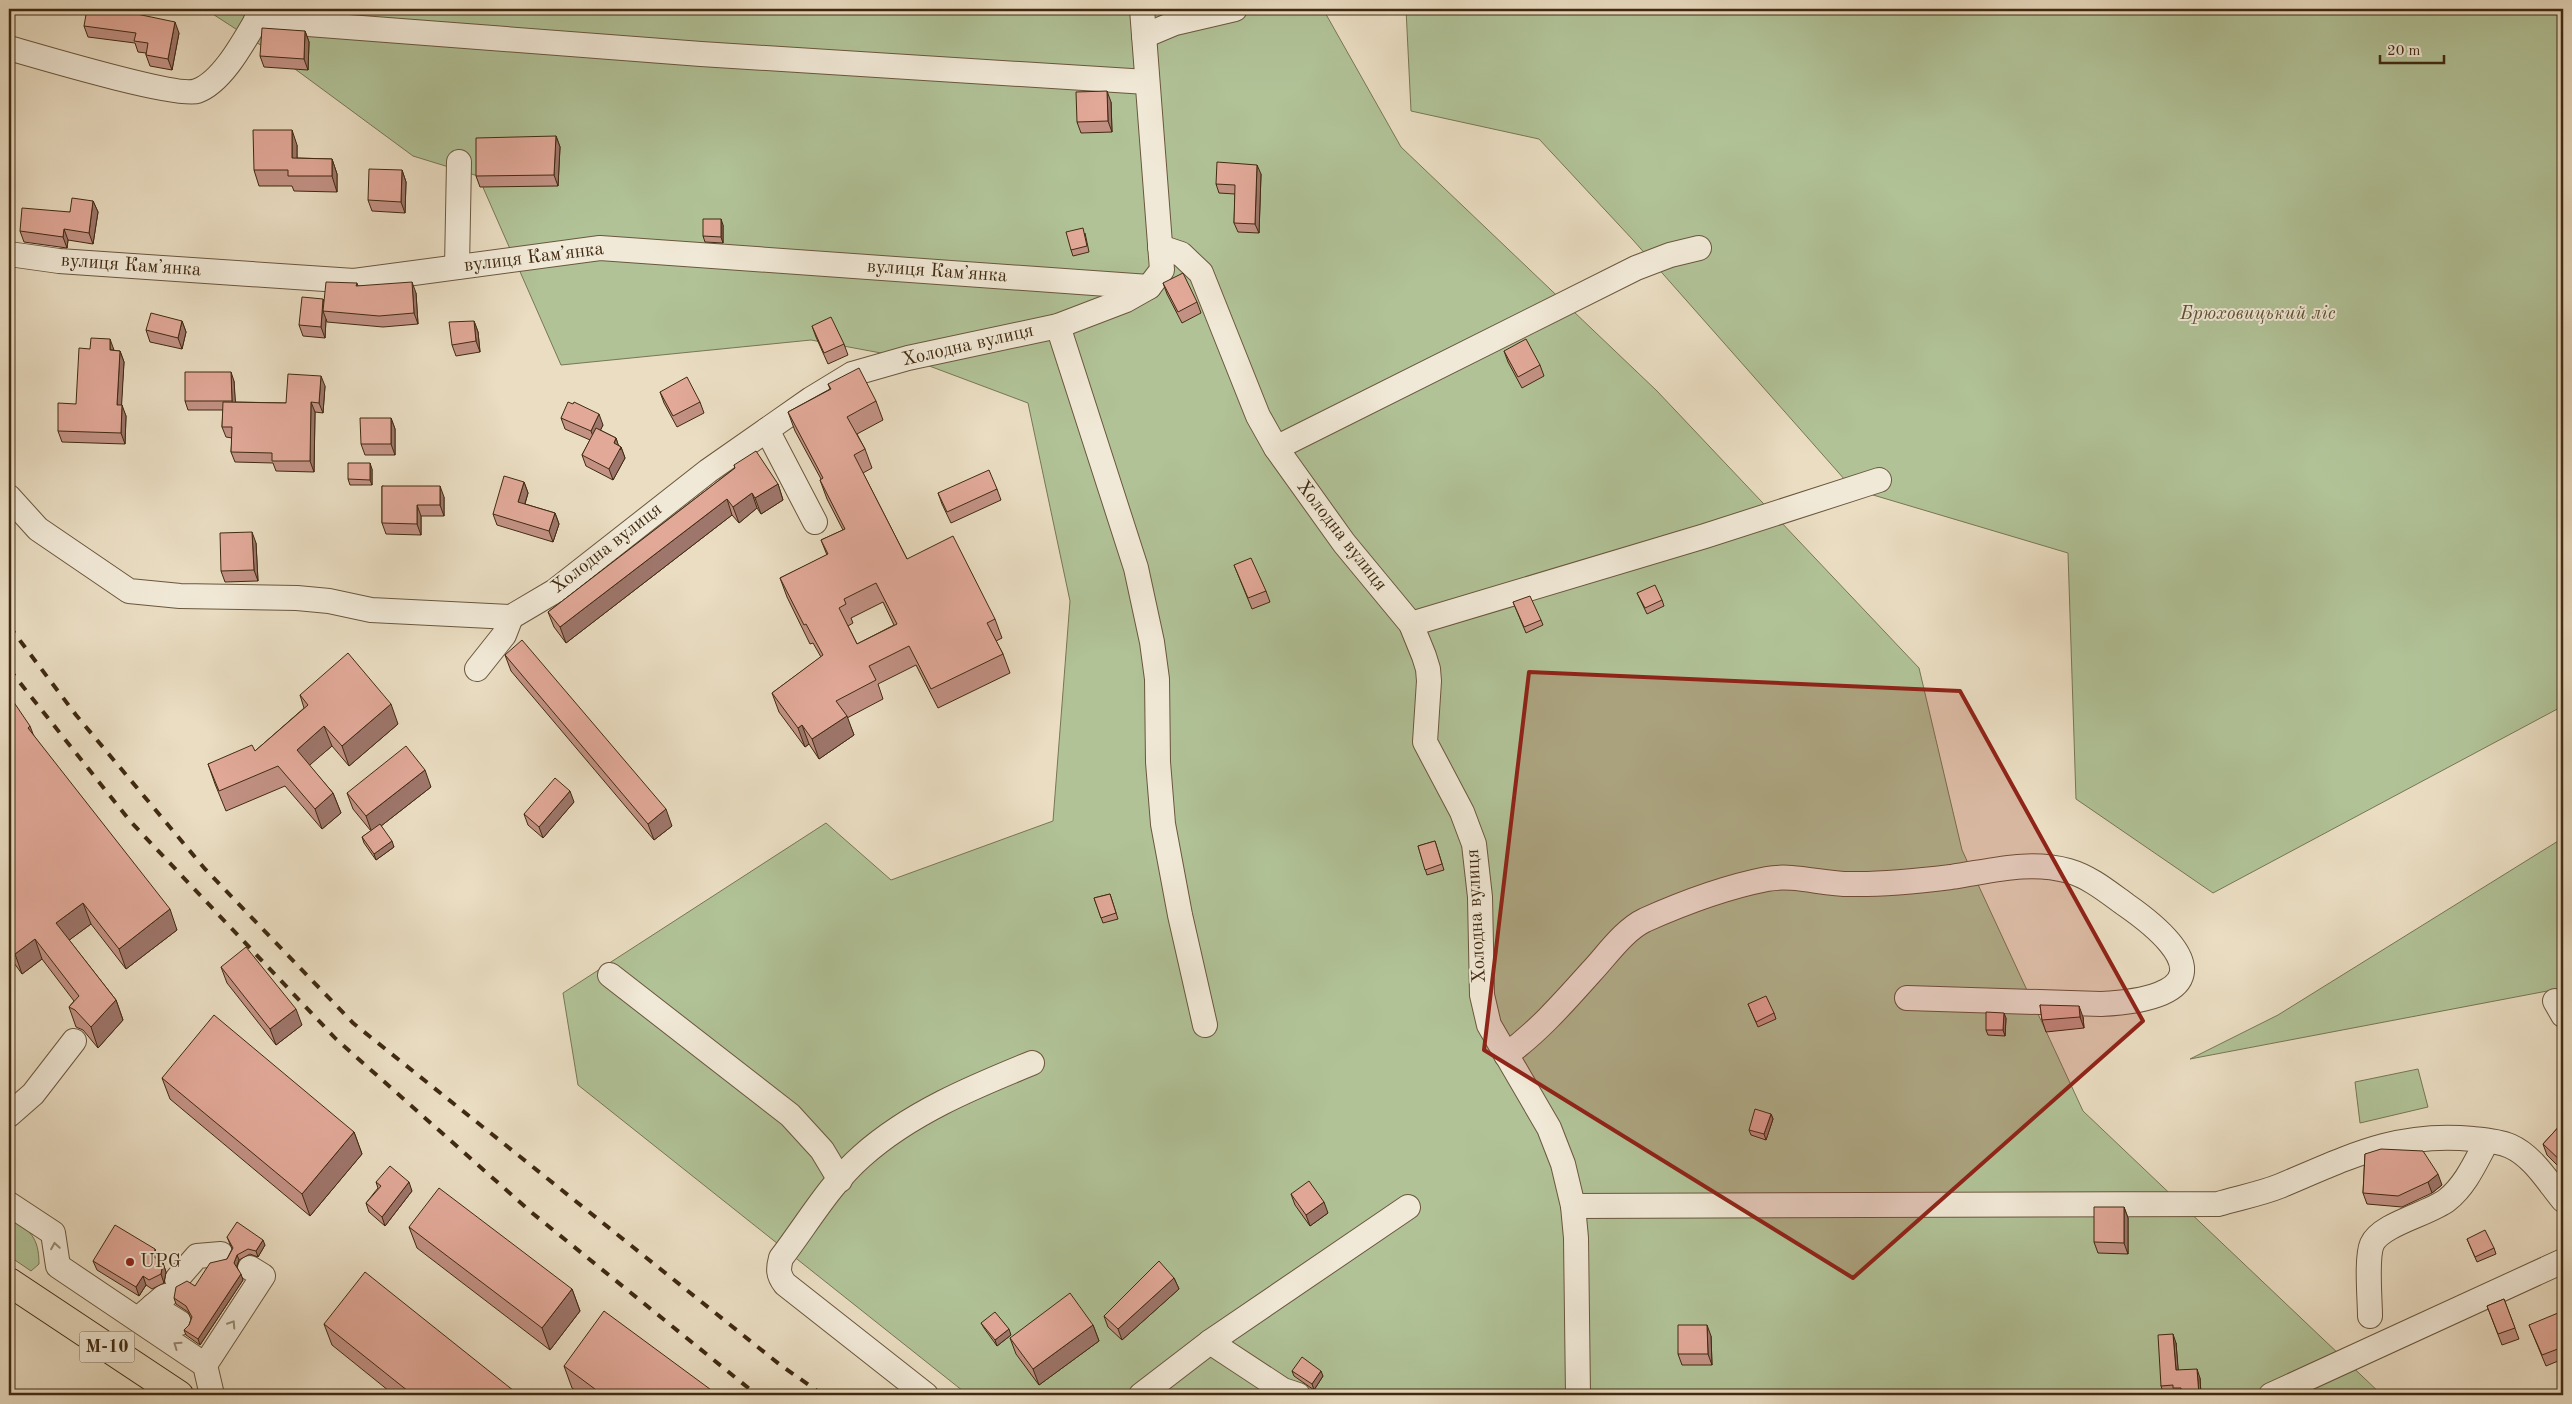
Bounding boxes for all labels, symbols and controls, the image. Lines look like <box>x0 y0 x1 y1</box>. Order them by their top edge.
scale bar <box>2380 32 2443 64</box>
text: 20 m <box>2387 44 2421 59</box>
street label: вулиця Камʼянка <box>463 240 606 276</box>
street label: вулиця Камʼянка <box>60 252 202 280</box>
street label: вулиця Камʼянка <box>866 258 1008 286</box>
park label: Брюховицький ліс <box>2179 305 2336 324</box>
street label: Холодна вулиця <box>900 322 1036 370</box>
street label: Холодна вулиця <box>1292 477 1390 595</box>
street label: Холодна вулиця <box>548 500 666 598</box>
street label: Холодна вулиця <box>1464 848 1490 984</box>
one-way arrow <box>50 1242 60 1250</box>
place label: UPG <box>140 1253 182 1272</box>
marker: UPG <box>124 1256 136 1268</box>
one-way arrow <box>226 1320 235 1329</box>
road number: М-10 <box>80 1331 134 1362</box>
one-way arrow <box>173 1342 182 1351</box>

